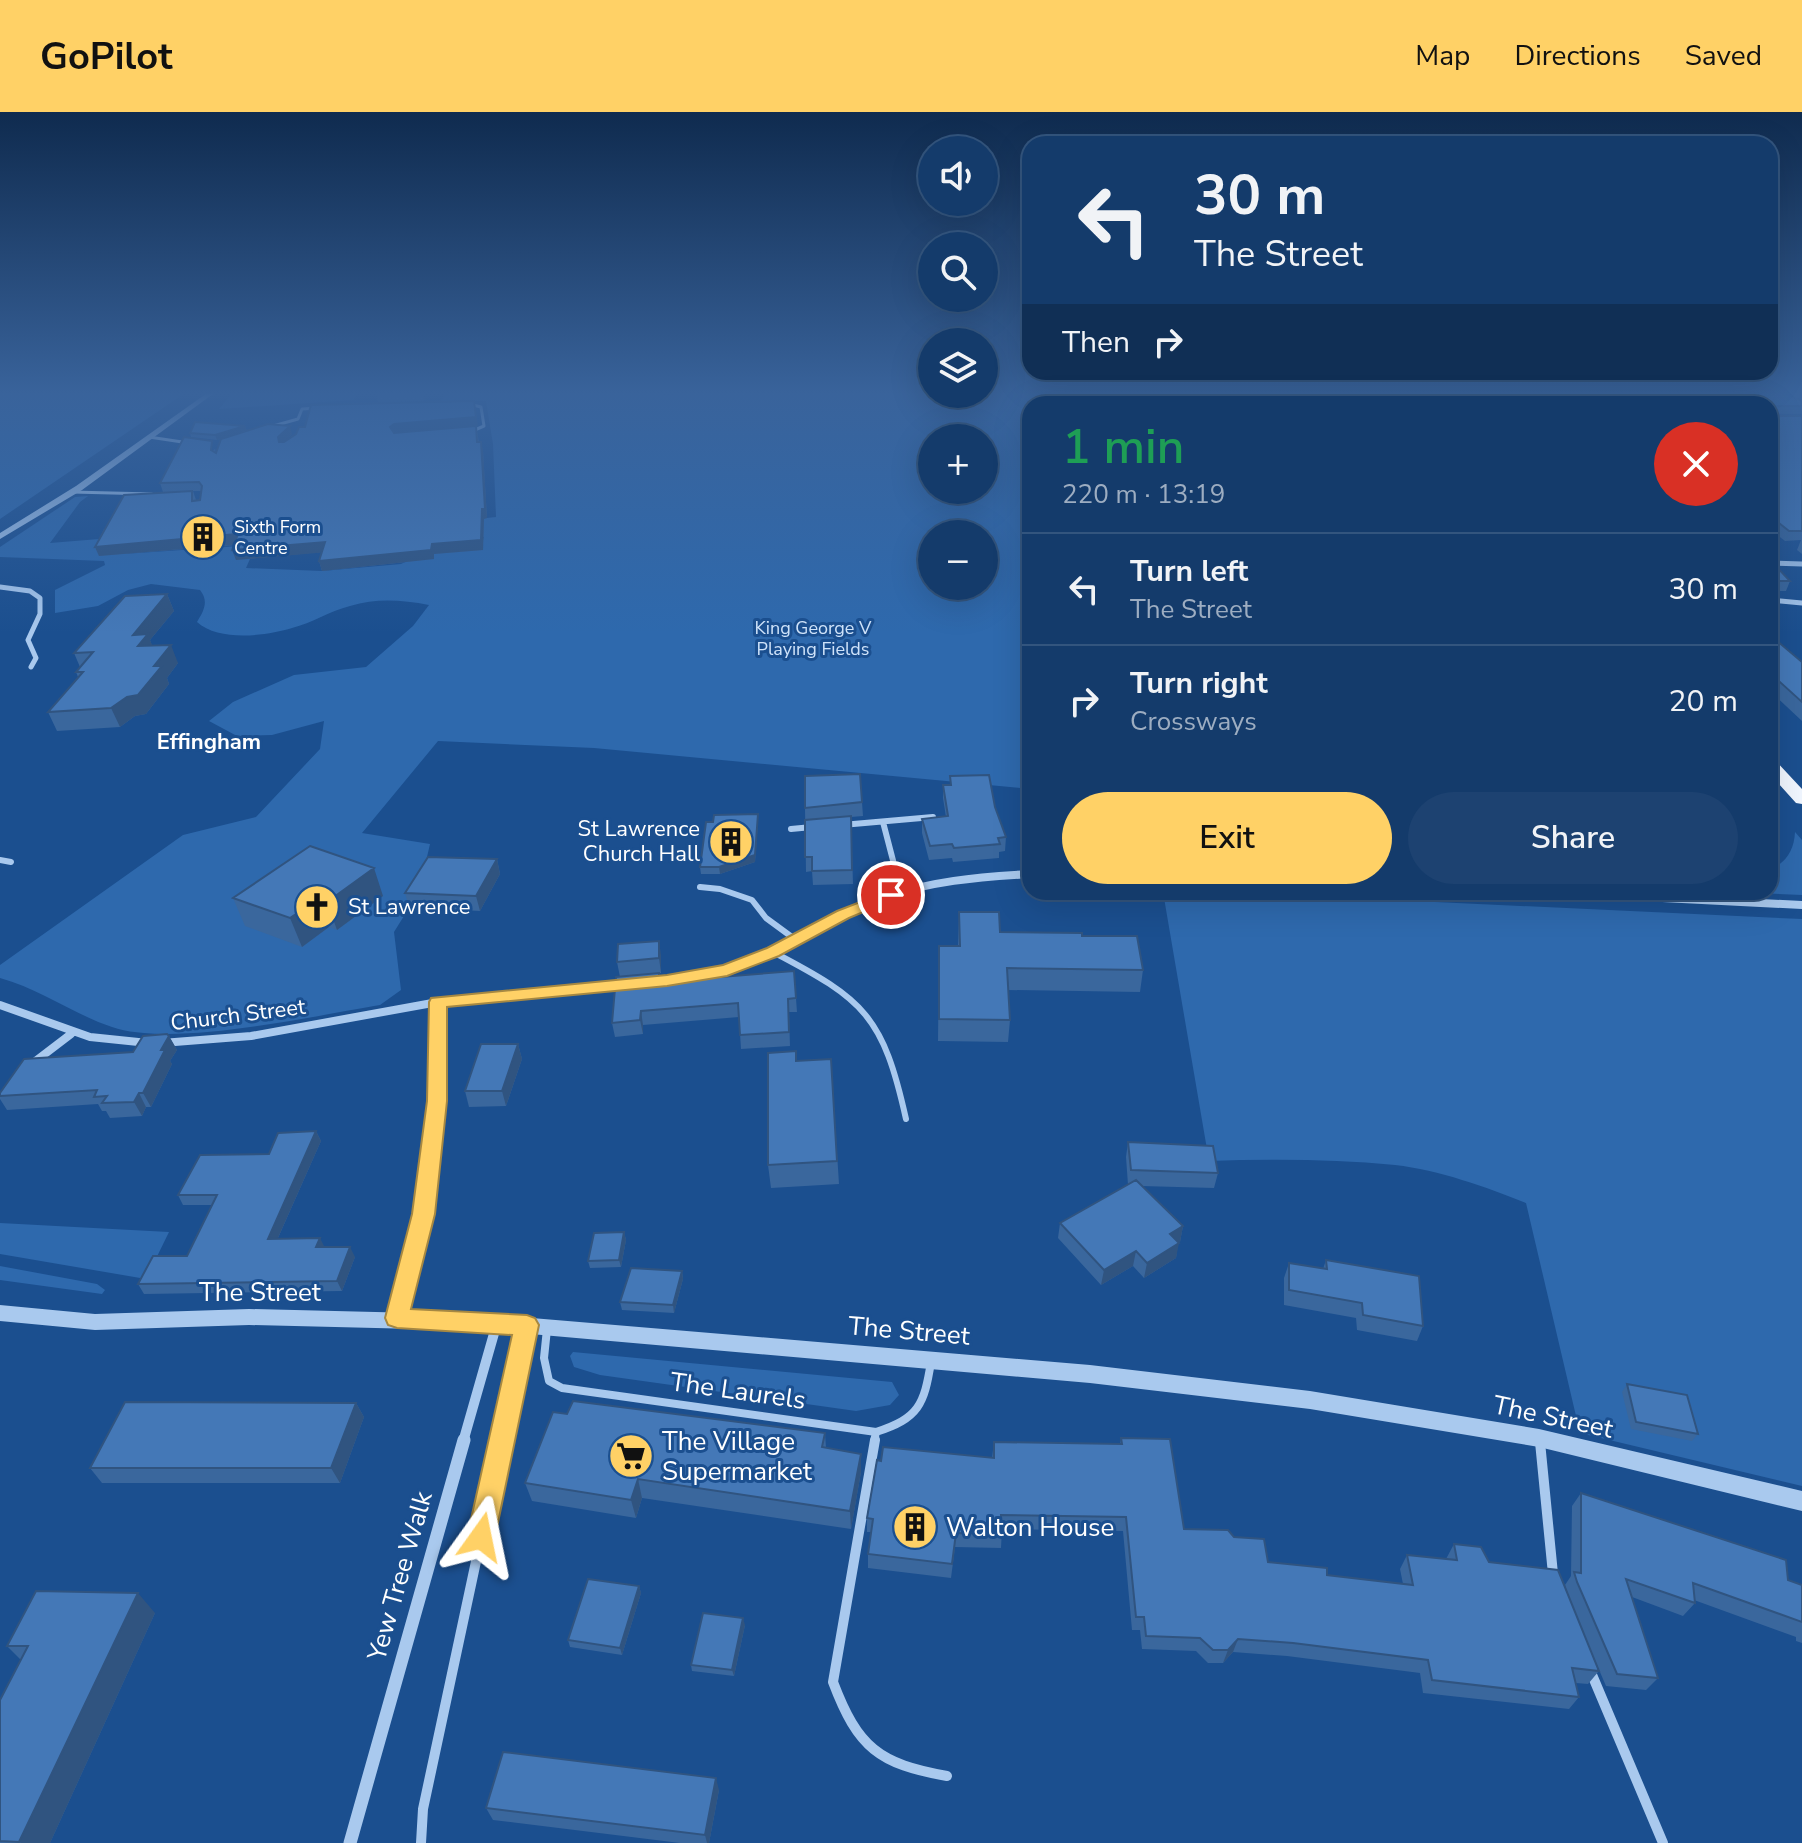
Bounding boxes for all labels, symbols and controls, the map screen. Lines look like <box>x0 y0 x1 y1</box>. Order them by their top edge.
text: GoPilot <box>40 31 173 82</box>
text: Map <box>1415 37 1470 75</box>
text: Directions <box>1514 37 1641 75</box>
text: Saved <box>1685 37 1762 75</box>
map controls <box>918 136 998 600</box>
button: sound <box>918 136 998 216</box>
text: 30 m <box>1194 157 1325 234</box>
icon: left <box>1062 168 1166 272</box>
text: The Street <box>1194 230 1363 279</box>
button: search <box>918 232 998 312</box>
icon: right <box>1146 320 1190 364</box>
text: Then <box>1062 322 1130 363</box>
button: layers <box>918 328 998 408</box>
text: 1 min <box>1062 414 1184 480</box>
button: close <box>1654 422 1738 506</box>
button: + <box>918 424 998 504</box>
text: 220 m · 13:19 <box>1062 477 1225 512</box>
building icon: Sixth Form Centre <box>179 513 227 561</box>
place label: Sixth Form Centre <box>234 515 321 560</box>
button: − <box>918 520 998 600</box>
text: Turn left <box>1130 551 1248 592</box>
icon: left <box>1062 567 1106 611</box>
text: 30 m <box>1669 569 1738 610</box>
text: The Street <box>1130 592 1252 627</box>
park label: King George V Playing Fields <box>755 616 872 661</box>
text: Turn right <box>1130 663 1268 704</box>
icon: right <box>1062 679 1106 723</box>
text: 20 m <box>1669 681 1738 722</box>
text: Crossways <box>1130 704 1257 739</box>
district label: Effingham <box>157 727 261 757</box>
button: Exit <box>1062 792 1392 884</box>
button: Share <box>1408 792 1738 884</box>
place label: St Lawrence Church Hall <box>578 814 700 869</box>
building icon: St Lawrence Church Hall <box>707 818 755 866</box>
pin <box>857 861 925 929</box>
icon: arrive <box>869 873 913 917</box>
church icon: St Lawrence <box>293 883 341 931</box>
place label: St Lawrence <box>348 892 470 922</box>
street label: Church Street <box>169 992 307 1038</box>
street label: The Street <box>199 1275 322 1310</box>
street label: The Street <box>847 1308 972 1354</box>
street label: The Laurels <box>668 1364 808 1418</box>
street label: The Street <box>1490 1387 1617 1447</box>
place label: The Village Supermarket <box>662 1424 813 1489</box>
supermarket icon: The Village Supermarket <box>607 1432 655 1480</box>
street label: Yew Tree Walk <box>359 1486 441 1666</box>
position arrow <box>439 1495 523 1579</box>
building icon: Walton House <box>891 1503 939 1551</box>
place label: Walton House <box>946 1510 1114 1545</box>

